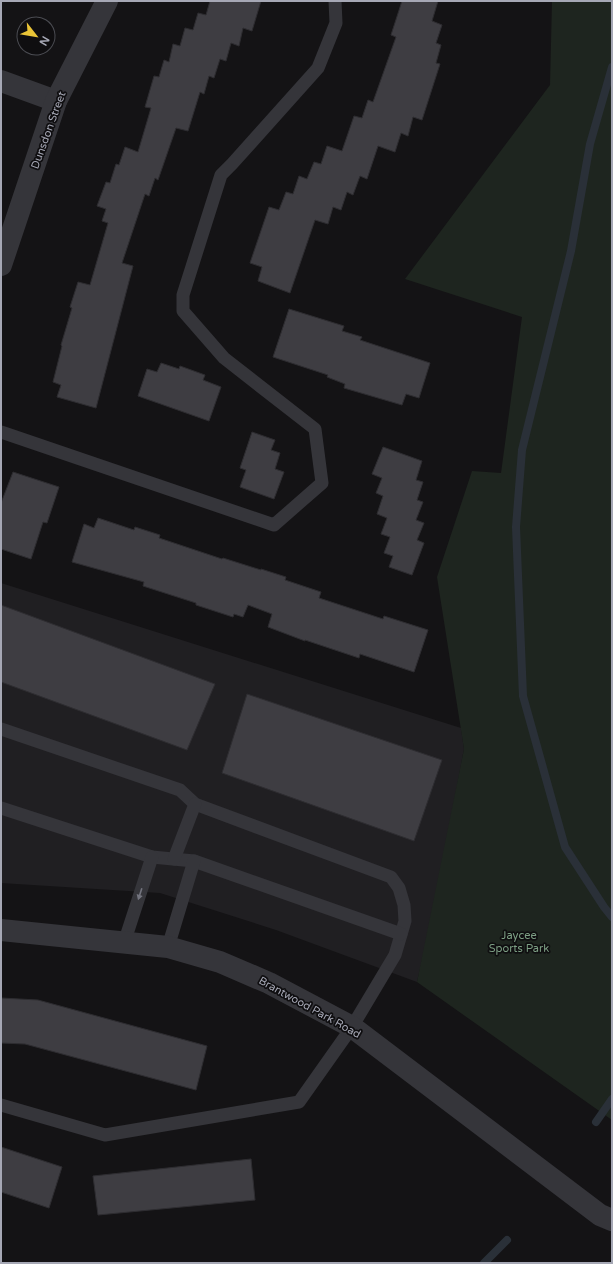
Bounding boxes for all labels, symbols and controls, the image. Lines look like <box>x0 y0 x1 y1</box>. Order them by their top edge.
north arrow <box>16 16 56 56</box>
text: N <box>36 34 52 48</box>
street label: Dunsdon Street <box>28 90 69 171</box>
one-way arrow <box>136 888 142 900</box>
park label: Jaycee Sports Park <box>489 929 549 955</box>
street label: Brantwood Park Road <box>257 974 363 1041</box>

